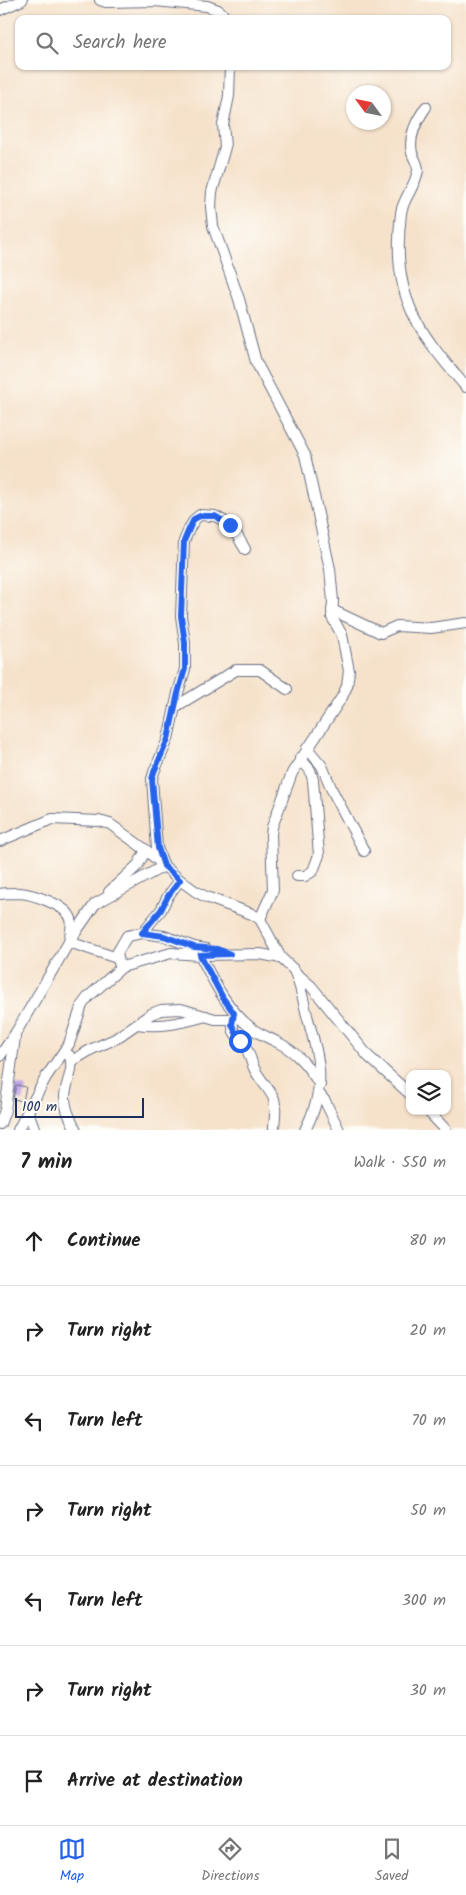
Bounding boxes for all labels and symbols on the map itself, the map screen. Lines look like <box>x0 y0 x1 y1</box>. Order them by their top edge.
north arrow <box>346 85 391 130</box>
route end <box>219 514 242 537</box>
route start <box>229 1030 252 1053</box>
scale bar <box>15 1095 144 1118</box>

